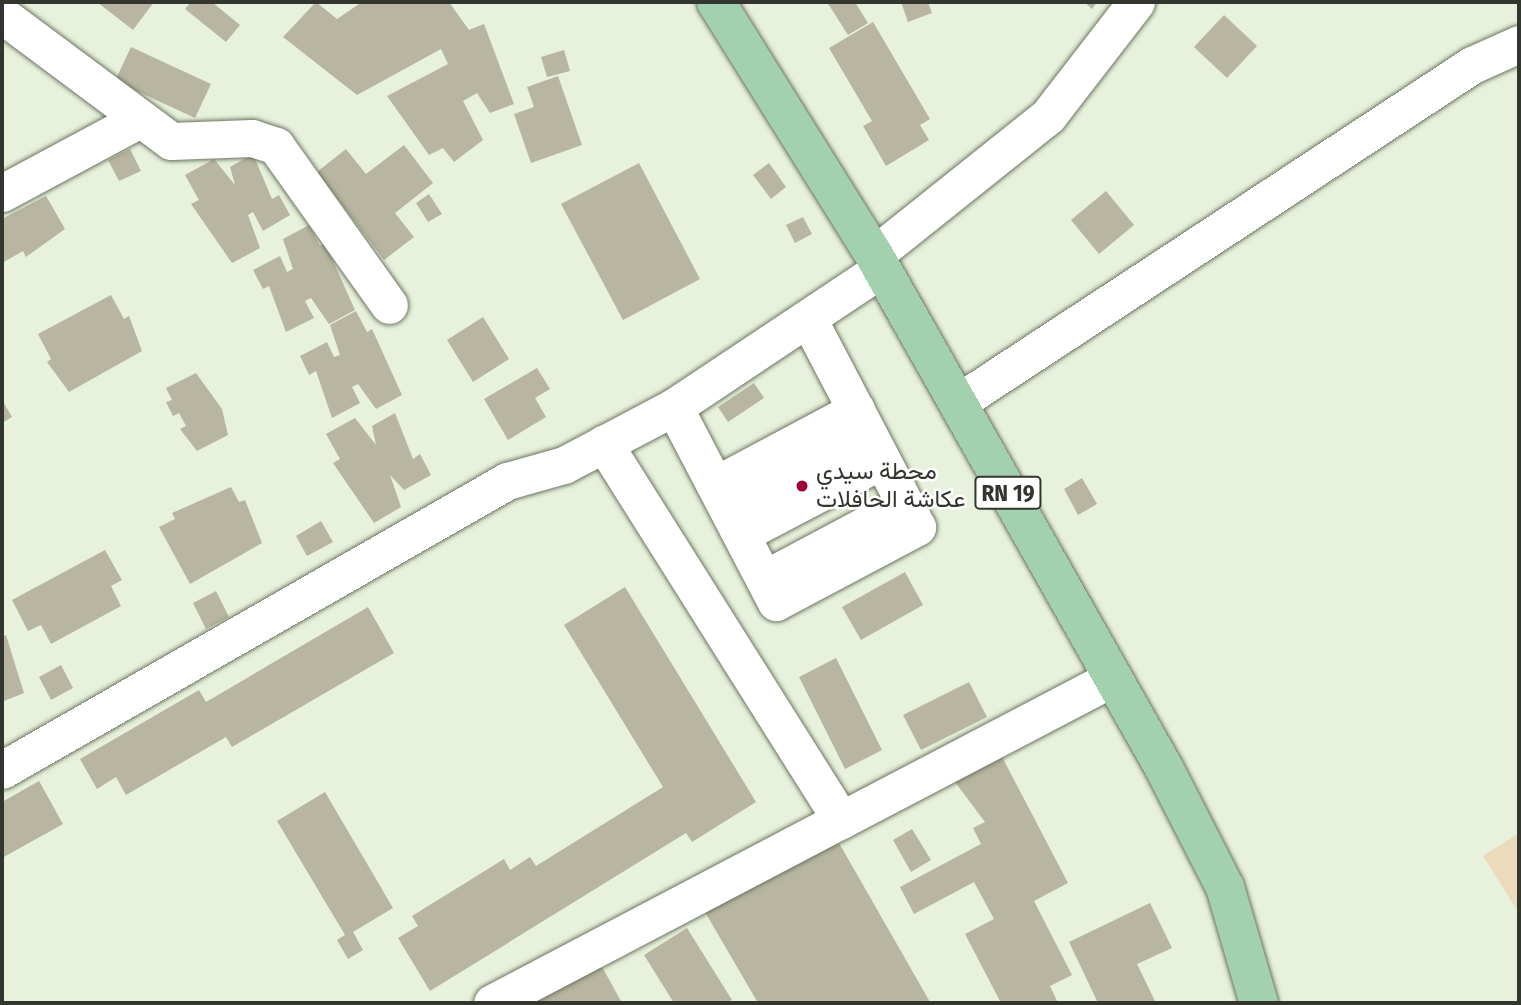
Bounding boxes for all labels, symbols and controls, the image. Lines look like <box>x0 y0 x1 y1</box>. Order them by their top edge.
place label: محطة سيدي عكاشة الحافلات <box>816 458 966 514</box>
road number: RN 19 <box>973 474 1043 512</box>
marker: محطة سيدي عكاشة الحافلات <box>794 478 810 494</box>

